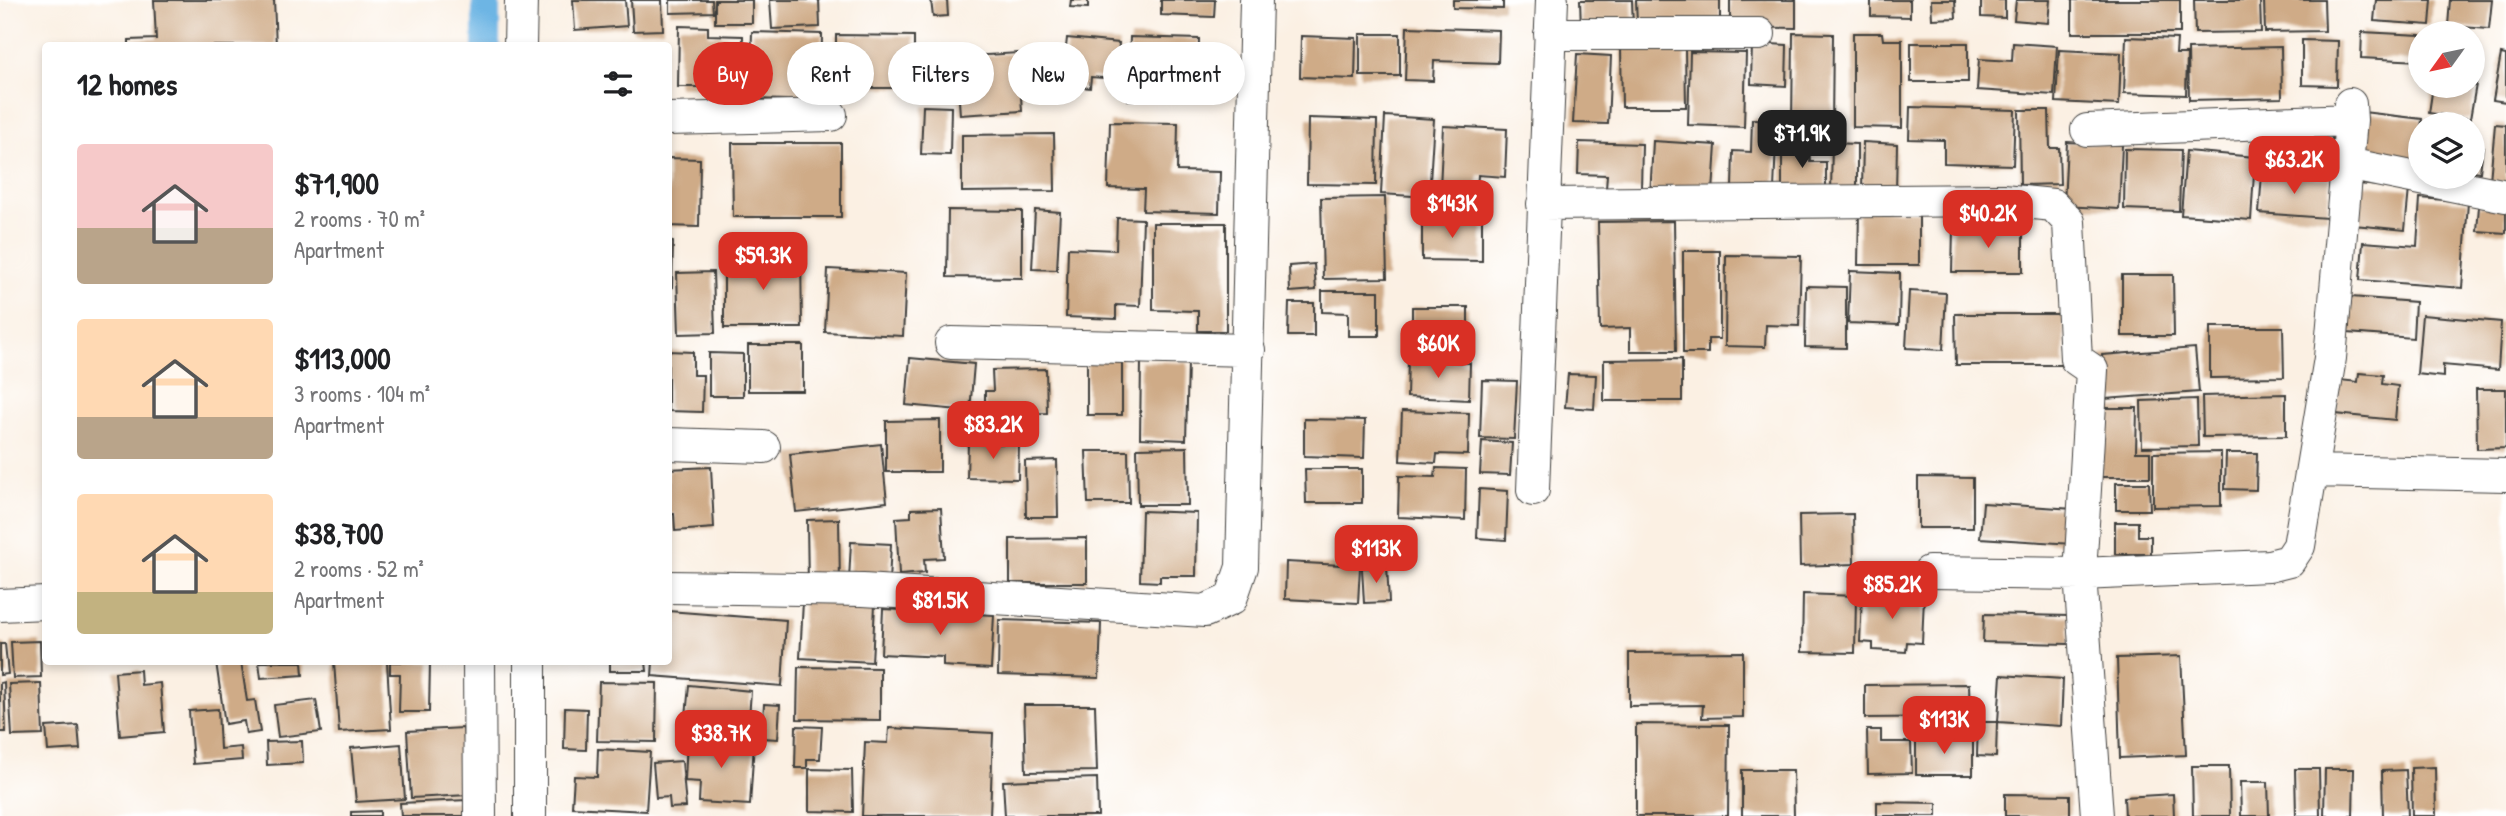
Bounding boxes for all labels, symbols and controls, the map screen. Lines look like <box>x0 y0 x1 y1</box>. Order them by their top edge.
north arrow <box>2408 21 2485 98</box>
map controls <box>2408 21 2485 189</box>
chip: Buy <box>693 42 773 105</box>
chip: Rent <box>787 42 874 105</box>
chip: Filters <box>888 42 994 105</box>
chip: New <box>1008 42 1089 105</box>
chip: Apartment <box>1103 42 1245 105</box>
text: 12 homes <box>77 64 177 104</box>
icon: filters <box>599 65 637 103</box>
pin: $71.9K <box>1745 110 1859 170</box>
button: layers <box>2408 112 2485 189</box>
text: $71.9K <box>1774 117 1830 148</box>
pin: $63.2K <box>2237 136 2351 196</box>
text: $63.2K <box>2265 143 2323 174</box>
text: $71,900 <box>294 163 379 203</box>
icon: home <box>133 172 217 256</box>
pin: $143K <box>1403 180 1501 240</box>
text: $143K <box>1427 187 1477 218</box>
pin: $40.2K <box>1931 190 2045 250</box>
text: $40.2K <box>1959 197 2017 228</box>
text: 2 rooms · 70 m² <box>294 203 425 234</box>
pin: $59.3K <box>706 232 820 292</box>
text: Apartment <box>294 234 384 265</box>
text: $59.3K <box>734 239 792 270</box>
pin: $60K <box>1397 320 1479 380</box>
text: $60K <box>1416 327 1460 358</box>
text: $113,000 <box>294 338 391 378</box>
icon: home <box>133 347 217 431</box>
text: 3 rooms · 104 m² <box>294 378 430 409</box>
pin: $83.2K <box>936 402 1050 461</box>
text: $83.2K <box>963 408 1023 439</box>
text: Apartment <box>294 409 384 440</box>
text: $38,700 <box>294 513 383 553</box>
icon: home <box>133 522 217 606</box>
pin: $113K <box>1327 526 1425 585</box>
text: $113K <box>1351 532 1401 563</box>
text: 2 rooms · 52 m² <box>294 553 424 584</box>
pin: $85.2K <box>1835 562 1949 621</box>
text: $85.2K <box>1862 568 1922 599</box>
pin: $81.5K <box>883 578 997 637</box>
text: Apartment <box>294 584 384 615</box>
text: $81.5K <box>912 584 968 615</box>
pin: $113K <box>1895 696 1993 756</box>
text: $113K <box>1919 703 1969 734</box>
pin: $38.7K <box>664 710 778 770</box>
text: $38.7K <box>691 717 751 748</box>

